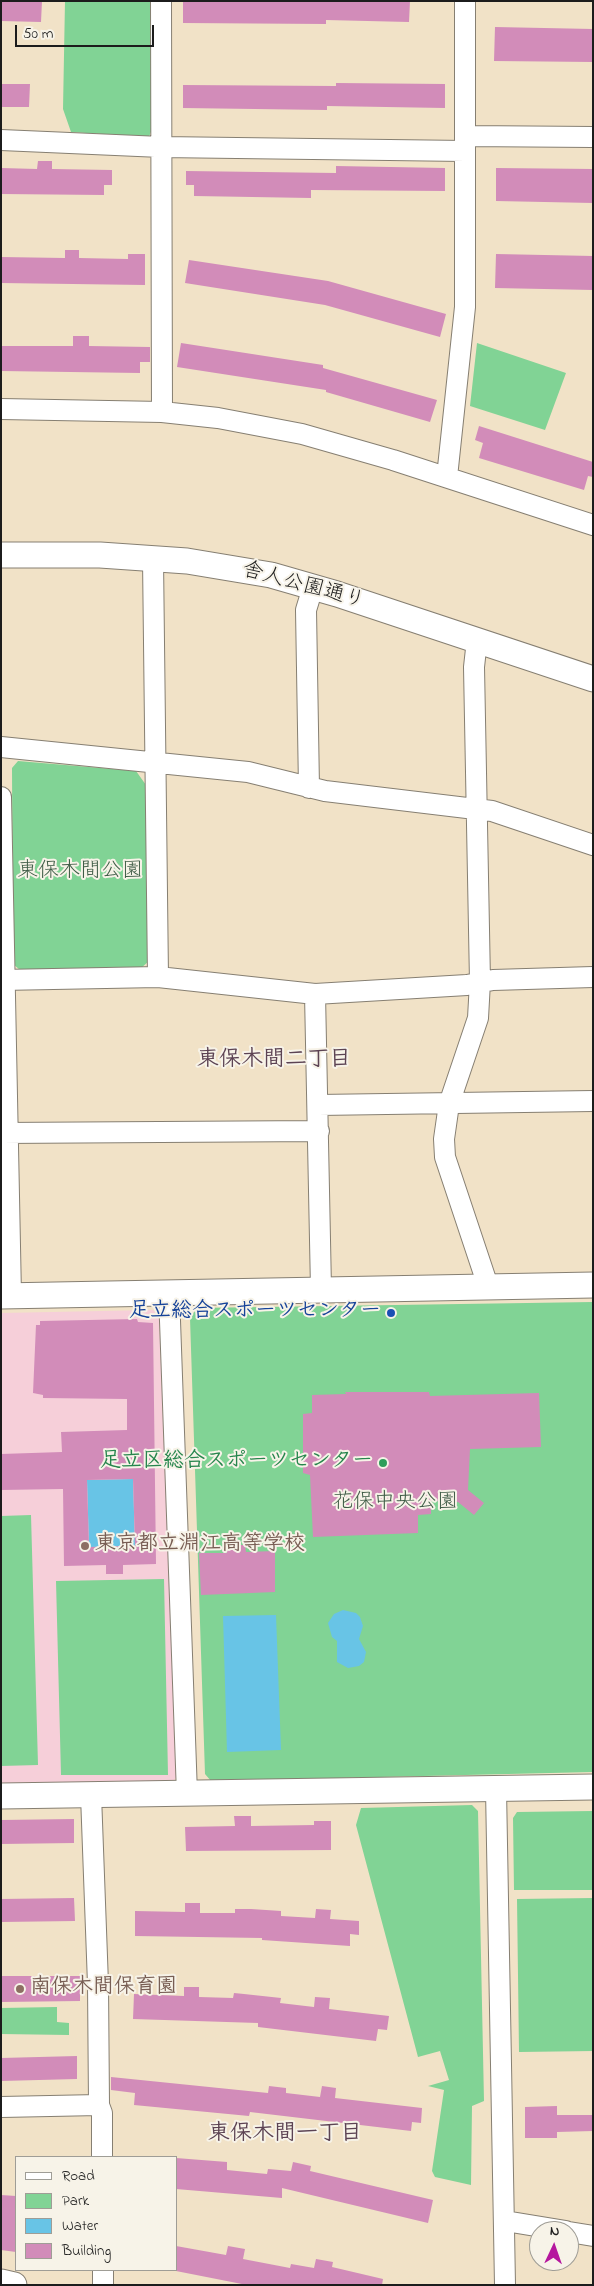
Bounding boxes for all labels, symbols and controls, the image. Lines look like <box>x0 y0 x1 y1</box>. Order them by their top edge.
scale bar <box>18 15 156 47</box>
text: 50 m <box>23 23 53 45</box>
street label: 舎人公園通り <box>239 559 367 615</box>
park label: 東保木間公園 <box>17 860 143 886</box>
district label: 東保木間二丁目 <box>197 1048 351 1074</box>
place label: 足立総合スポーツセンター <box>129 1300 381 1326</box>
marker: 足立総合スポーツセンター <box>385 1307 397 1319</box>
place label: 足立区総合スポーツセンター <box>100 1450 373 1476</box>
marker: 足立区総合スポーツセンター <box>377 1457 389 1469</box>
park label: 花保中央公園 <box>332 1491 458 1517</box>
place label: 東京都立淵江高等学校 <box>95 1533 305 1559</box>
marker: 東京都立淵江高等学校 <box>79 1540 91 1552</box>
place label: 南保木間保育園 <box>30 1976 177 2002</box>
marker: 南保木間保育園 <box>14 1983 26 1995</box>
district label: 東保木間一丁目 <box>208 2122 362 2148</box>
legend <box>15 2156 178 2271</box>
text: Road <box>62 2165 95 2187</box>
text: Park <box>62 2190 89 2212</box>
text: Water <box>62 2215 98 2237</box>
north arrow <box>529 2221 579 2271</box>
text: N <box>549 2221 560 2242</box>
text: Building <box>62 2240 111 2262</box>

